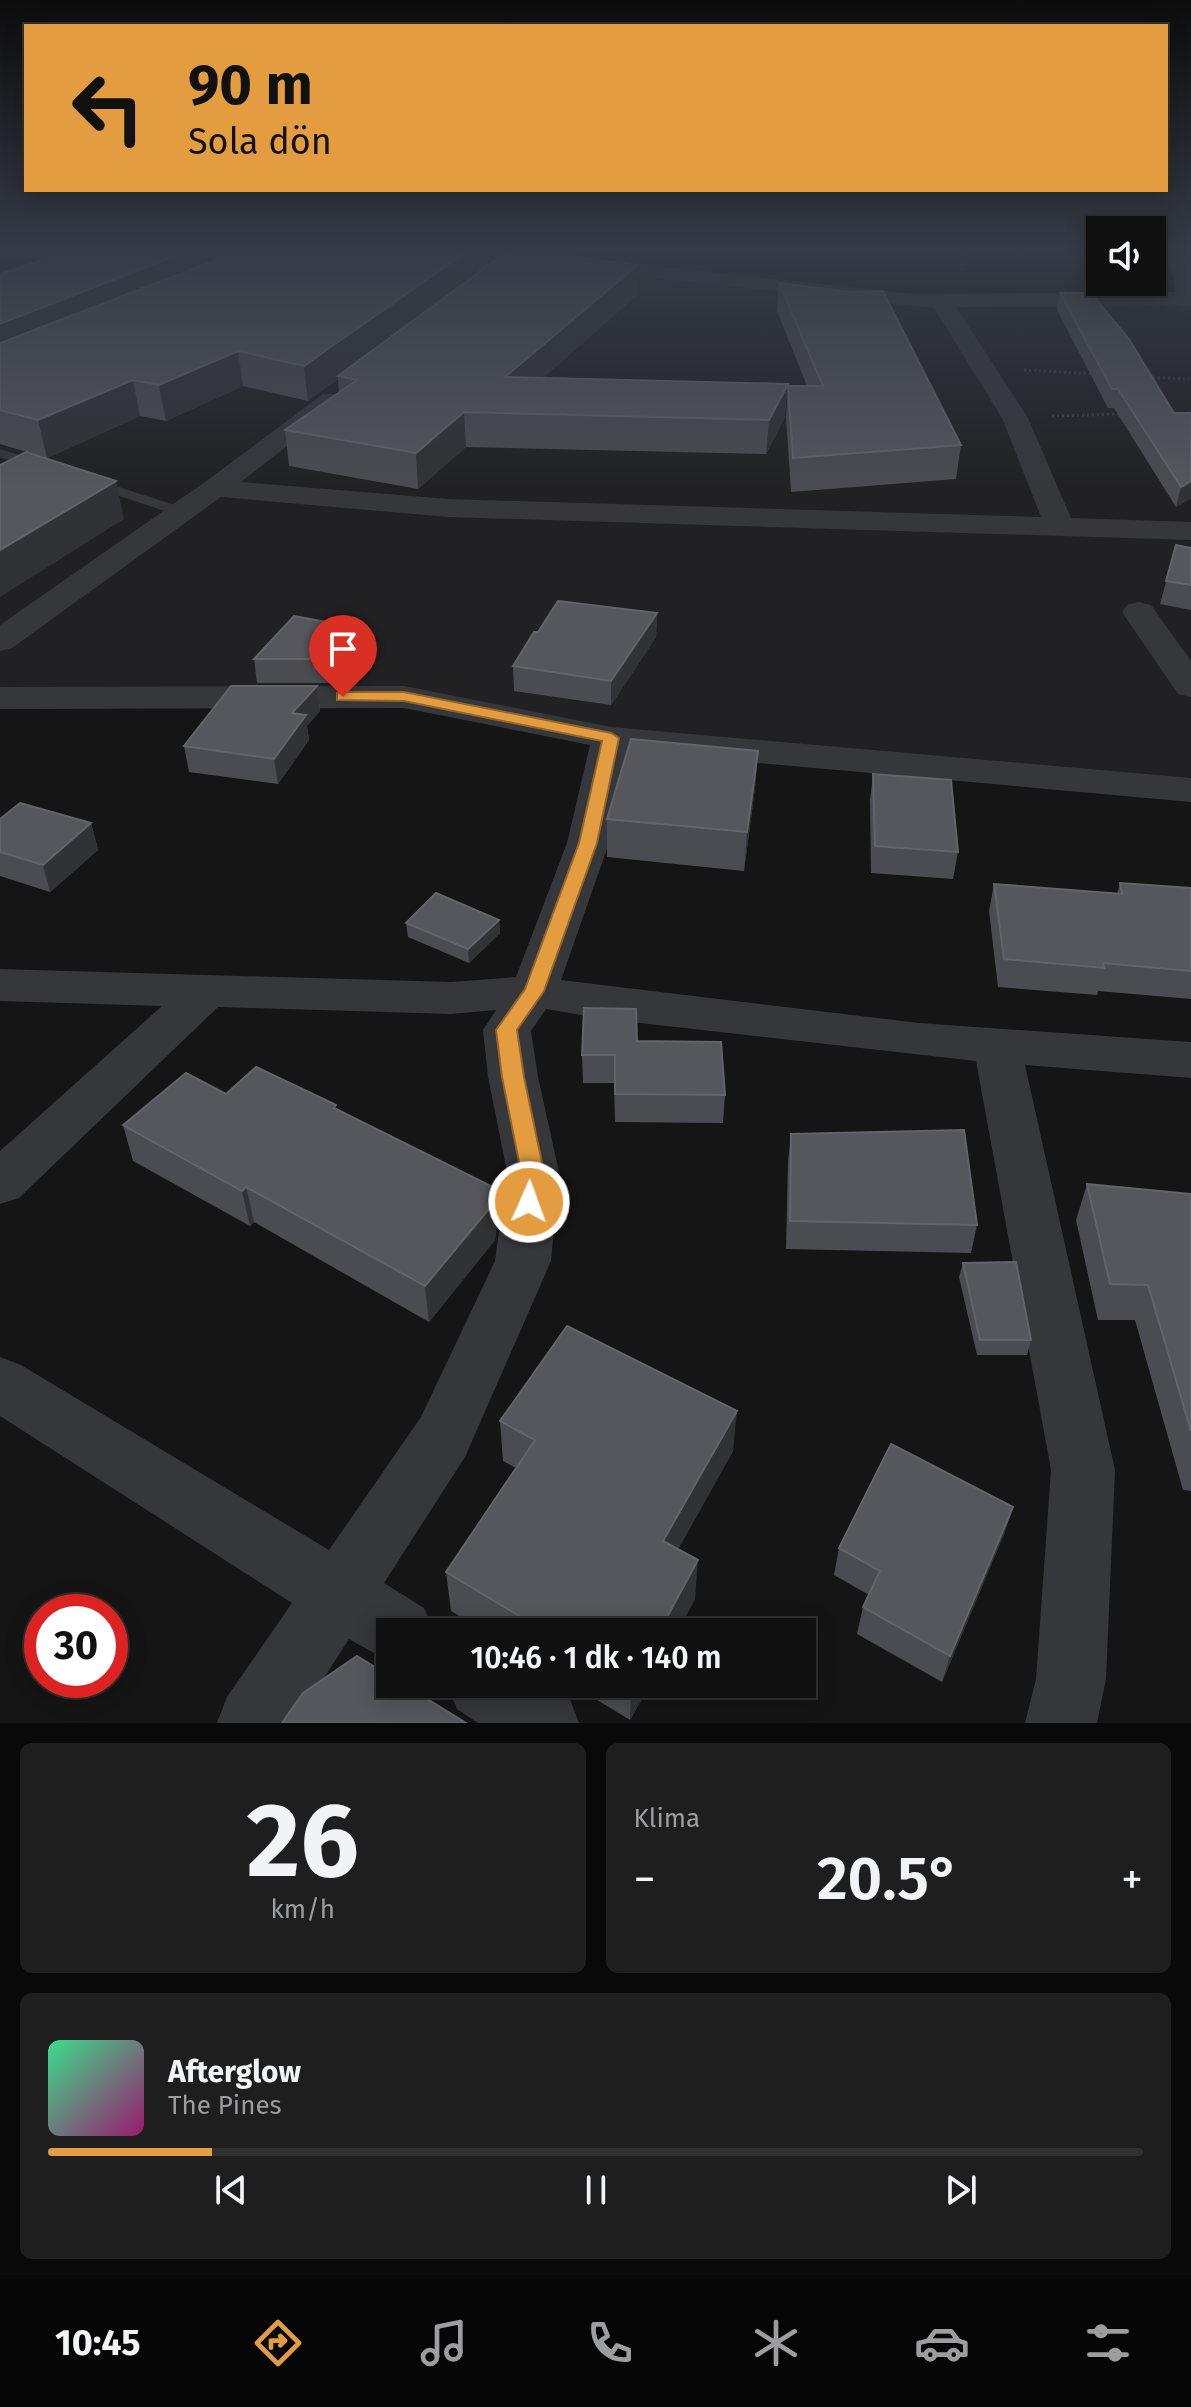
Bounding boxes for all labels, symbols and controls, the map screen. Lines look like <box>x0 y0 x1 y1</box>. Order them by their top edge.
text: 90 m <box>188 52 313 119</box>
icon: left <box>56 56 160 160</box>
text: Sola dön <box>188 120 332 164</box>
map controls <box>1086 216 1166 296</box>
button: sound <box>1086 216 1166 296</box>
pin <box>309 615 377 697</box>
icon: arrive <box>321 627 365 671</box>
position arrow <box>487 1160 571 1244</box>
speed limit sign: 30 <box>24 1594 128 1698</box>
text: 10:46 · 1 dk · 140 m <box>471 1640 721 1676</box>
text: 26 <box>247 1779 359 1904</box>
text: Klima <box>634 1803 700 1834</box>
text: 20.5° <box>817 1843 960 1915</box>
text: − <box>634 1853 656 1906</box>
text: + <box>1121 1853 1143 1906</box>
text: km/h <box>271 1894 335 1925</box>
text: Afterglow <box>168 2054 301 2090</box>
text: The Pines <box>168 2090 282 2121</box>
icon: previous <box>209 2168 253 2212</box>
icon: pause <box>574 2168 618 2212</box>
icon: next <box>939 2168 983 2212</box>
icon: directions <box>250 2315 306 2371</box>
icon: music <box>416 2315 472 2371</box>
icon: phone <box>582 2315 638 2371</box>
icon: climate <box>748 2315 804 2371</box>
icon: car <box>914 2315 970 2371</box>
icon: filters <box>1080 2315 1136 2371</box>
text: 10:45 <box>55 2321 140 2365</box>

